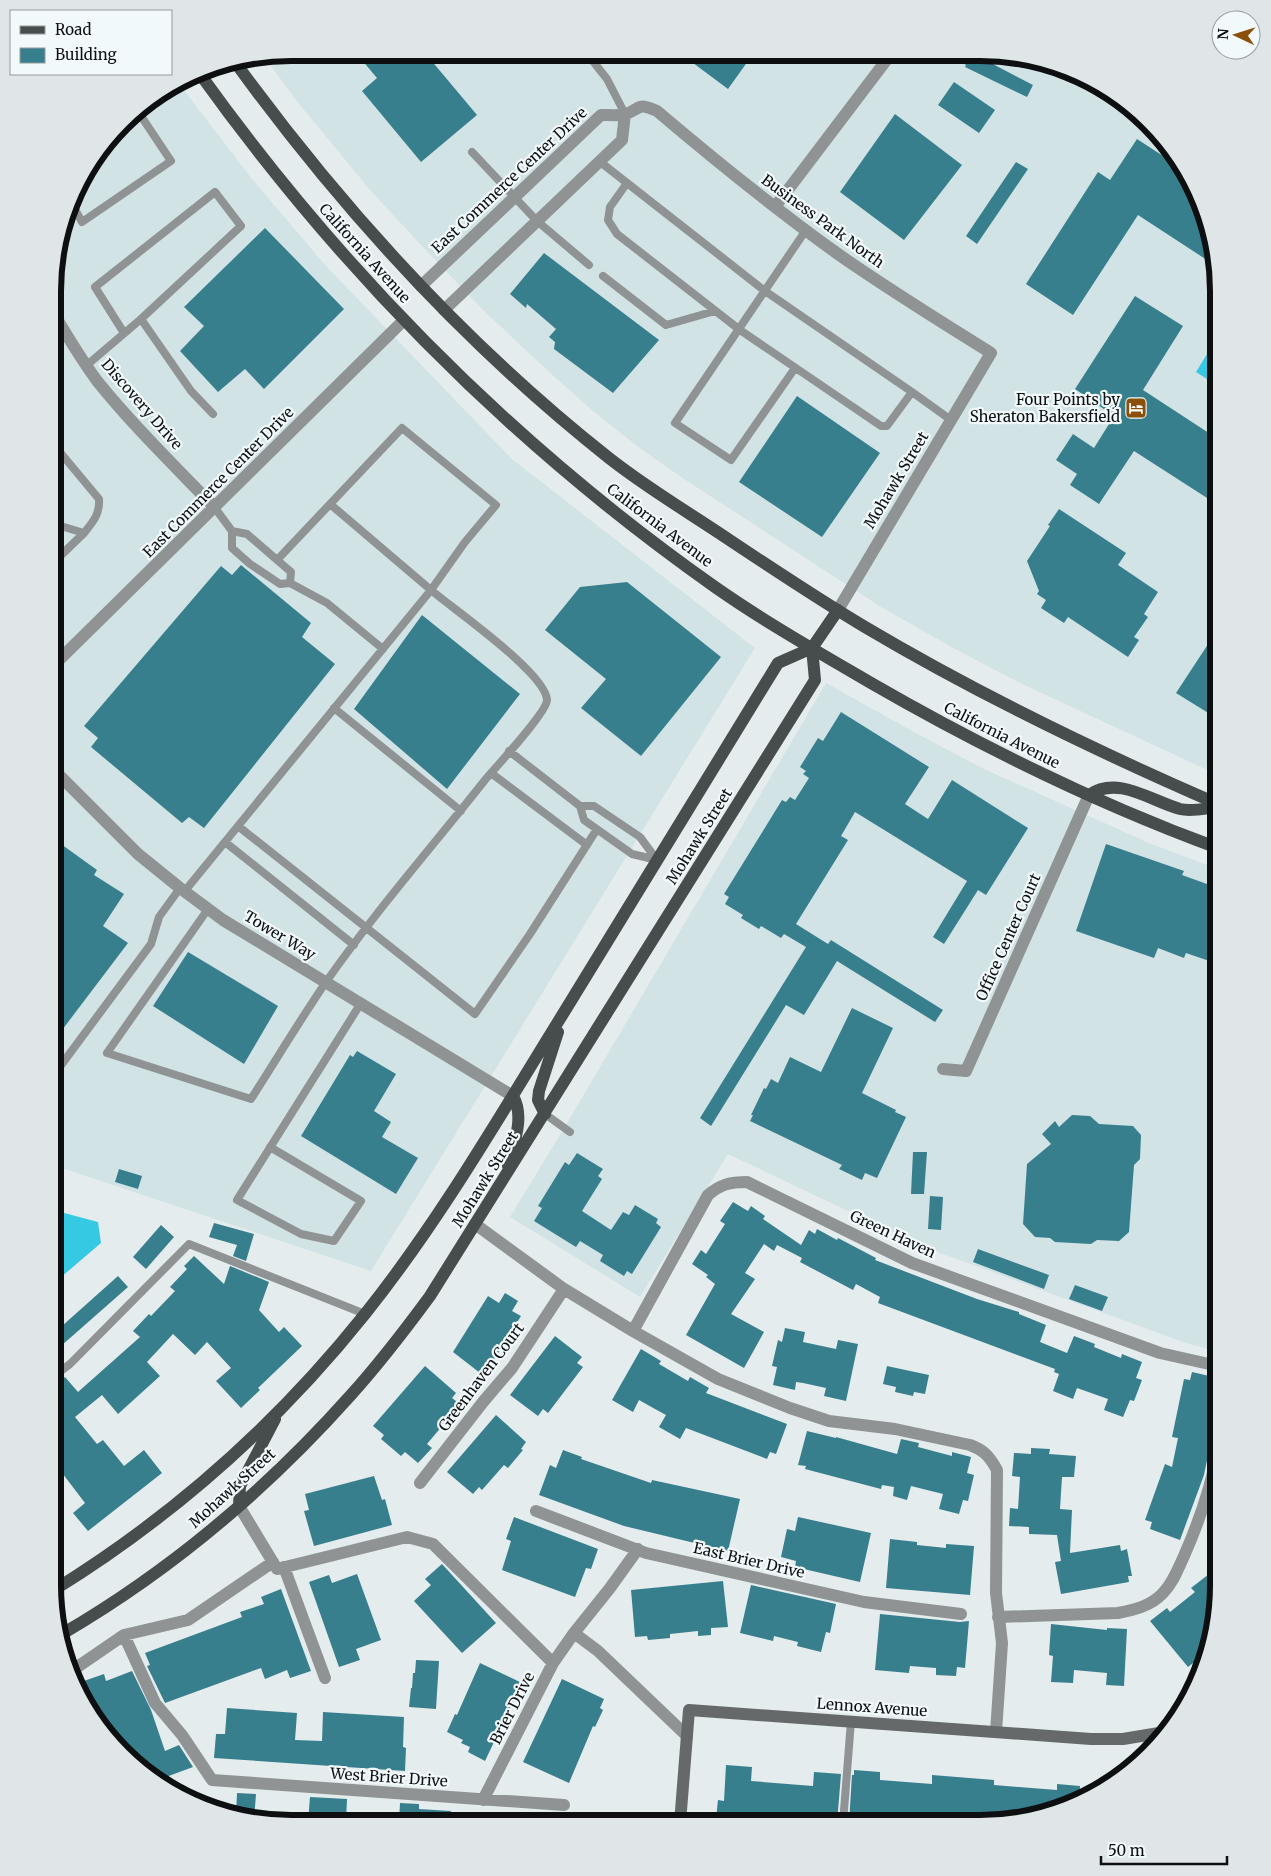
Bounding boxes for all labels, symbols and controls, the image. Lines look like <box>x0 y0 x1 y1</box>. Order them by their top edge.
legend <box>10 10 172 75</box>
north arrow <box>1211 10 1261 60</box>
text: Road <box>55 20 91 39</box>
text: N <box>1214 28 1232 40</box>
text: Building <box>55 45 117 64</box>
street label: East Commerce Center Drive <box>427 103 591 257</box>
street label: Business Park North <box>758 170 888 272</box>
street label: California Avenue <box>315 199 415 307</box>
street label: Discovery Drive <box>97 355 187 453</box>
place label: Four Points by Sheraton Bakersfield <box>970 390 1120 426</box>
hotel icon: Four Points by Sheraton Bakersfield <box>1124 396 1148 420</box>
street label: East Commerce Center Drive <box>139 402 298 561</box>
street label: Mohawk Street <box>860 428 932 532</box>
street label: California Avenue <box>603 479 717 571</box>
street label: California Avenue <box>941 698 1063 772</box>
street label: Mohawk Street <box>662 784 736 888</box>
street label: Office Center Court <box>971 870 1045 1004</box>
street label: Tower Way <box>241 906 320 964</box>
street label: Mohawk Street <box>448 1127 522 1231</box>
street label: Green Haven <box>847 1206 939 1262</box>
street label: Greenhaven Court <box>434 1319 528 1435</box>
street label: Mohawk Street <box>185 1444 279 1532</box>
street label: East Brier Drive <box>692 1538 807 1582</box>
street label: Brier Drive <box>486 1668 538 1747</box>
street label: Lennox Avenue <box>816 1694 928 1720</box>
street label: West Brier Drive <box>329 1763 449 1791</box>
scale bar <box>1101 1834 1227 1866</box>
text: 50 m <box>1108 1841 1145 1860</box>

